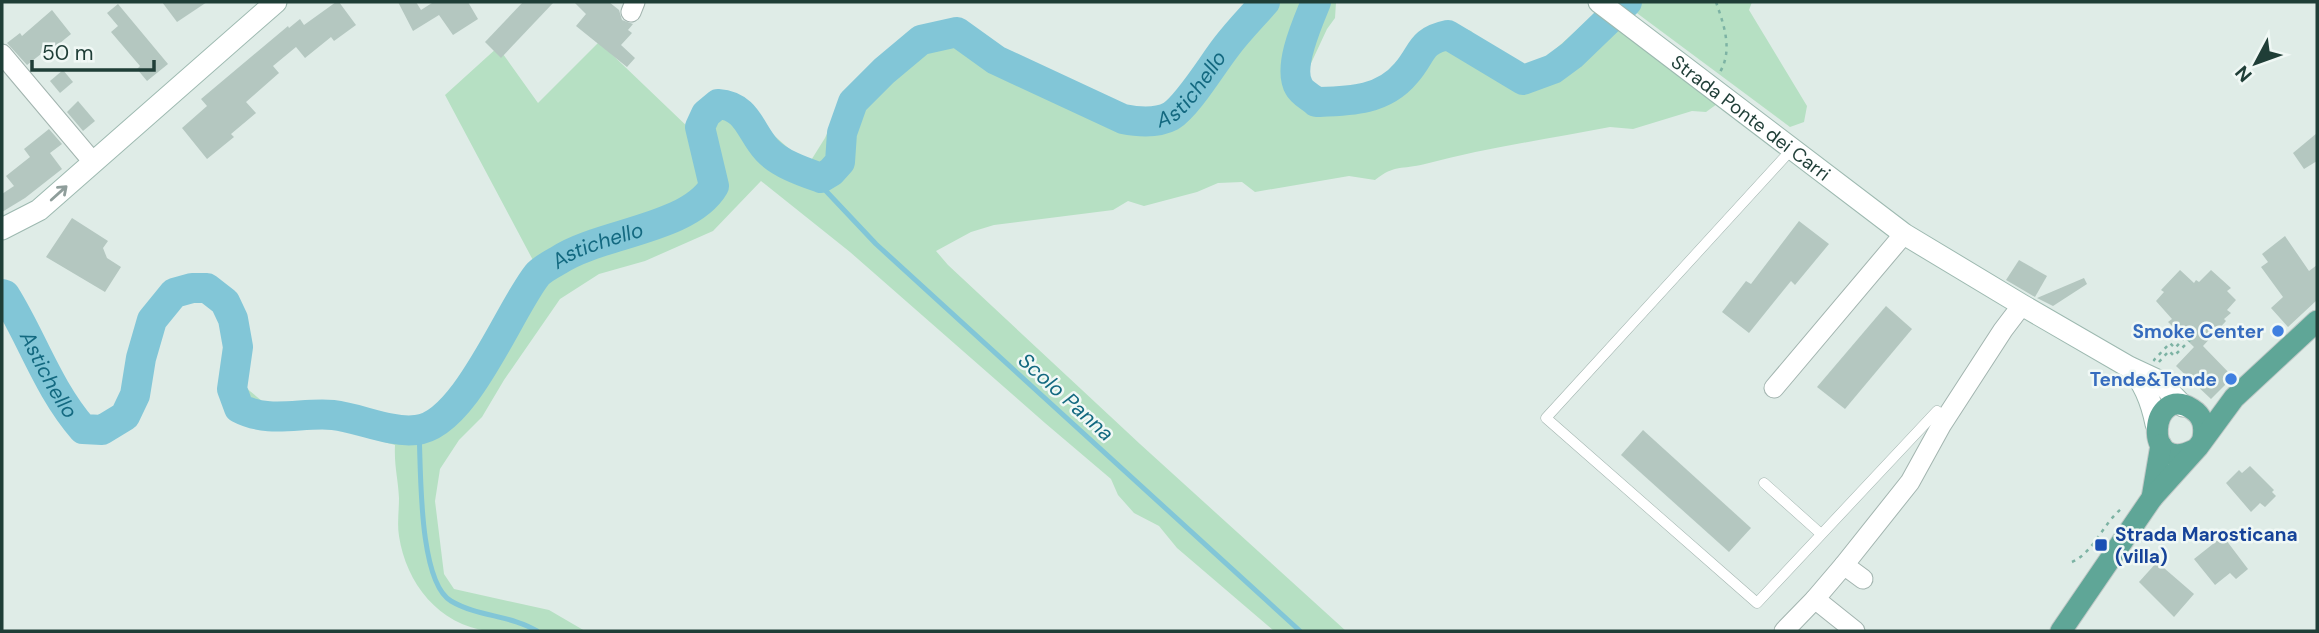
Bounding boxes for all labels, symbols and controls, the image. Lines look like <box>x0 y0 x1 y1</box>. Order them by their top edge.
scale bar <box>32 28 154 72</box>
north arrow <box>2221 28 2291 98</box>
text: 50 m <box>42 39 93 67</box>
water label: Astichello <box>1152 45 1233 135</box>
street label: Strada Ponte dei Carri <box>1666 49 1836 186</box>
text: N <box>2230 60 2258 87</box>
one-way arrow <box>50 184 67 201</box>
water label: Astichello <box>546 216 647 276</box>
place label: Smoke Center <box>2133 319 2264 344</box>
marker: Smoke Center <box>2270 323 2286 339</box>
water label: Astichello <box>13 326 84 424</box>
water label: Scolo Panna <box>1012 347 1120 447</box>
place label: Tende&Tende <box>2090 367 2217 392</box>
marker: Tende&Tende <box>2223 371 2239 387</box>
place label: Strada Marosticana (villa) <box>2115 522 2298 569</box>
marker: Strada Marosticana (villa) <box>2093 537 2109 553</box>

